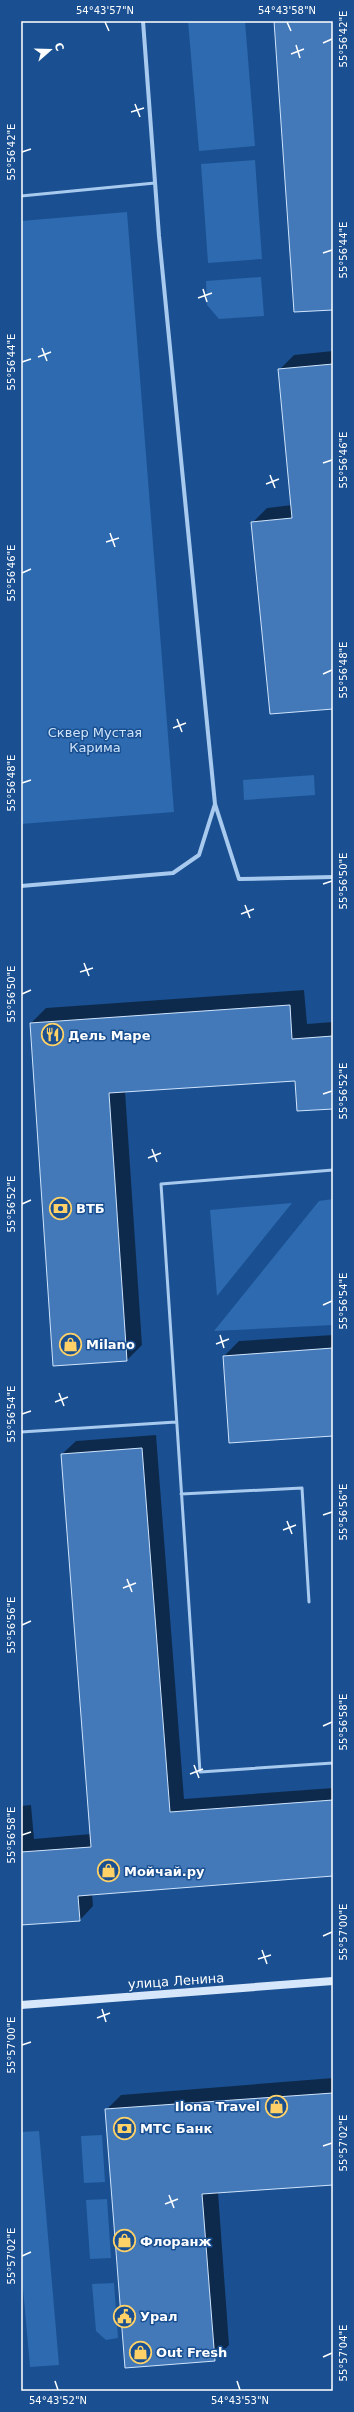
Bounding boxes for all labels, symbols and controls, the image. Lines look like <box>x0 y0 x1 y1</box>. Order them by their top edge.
text: 54°43'57"N <box>76 5 134 16</box>
text: 54°43'58"N <box>258 5 316 16</box>
text: 55°56'42"E <box>338 11 349 67</box>
north arrow <box>30 30 70 70</box>
text: С <box>51 41 66 53</box>
text: 55°56'42"E <box>6 124 17 180</box>
text: 55°56'44"E <box>338 222 349 278</box>
text: 55°56'44"E <box>6 334 17 390</box>
text: 55°56'46"E <box>338 432 349 488</box>
text: 55°56'46"E <box>6 545 17 601</box>
text: 55°56'48"E <box>338 642 349 698</box>
park label: Сквер Мустая Карима <box>48 725 142 755</box>
text: 55°56'48"E <box>6 755 17 811</box>
text: 55°56'50"E <box>338 853 349 909</box>
text: 55°56'50"E <box>6 966 17 1022</box>
restaurant icon: Дель Маре <box>39 1022 65 1048</box>
place label: Дель Маре <box>68 1028 151 1043</box>
text: 55°56'52"E <box>338 1063 349 1119</box>
text: 55°56'52"E <box>6 1176 17 1232</box>
bank icon: ВТБ <box>48 1195 74 1221</box>
place label: ВТБ <box>76 1201 105 1216</box>
text: 55°56'54"E <box>338 1273 349 1329</box>
shop icon: Milano <box>58 1331 84 1357</box>
place label: Milano <box>86 1337 135 1352</box>
text: 55°56'54"E <box>6 1386 17 1442</box>
text: 55°56'56"E <box>338 1484 349 1540</box>
text: 55°56'56"E <box>6 1597 17 1653</box>
text: 55°56'58"E <box>338 1694 349 1750</box>
text: 55°56'58"E <box>6 1807 17 1863</box>
shop icon: Мойчай.ру <box>96 1858 122 1884</box>
place label: Мойчай.ру <box>124 1864 205 1879</box>
text: 55°57'00"E <box>338 1904 349 1960</box>
street label: улица Ленина <box>127 1970 225 1992</box>
text: 55°57'00"E <box>6 2017 17 2073</box>
shop icon: Ilona Travel <box>263 2093 289 2119</box>
place label: Ilona Travel <box>175 2099 260 2114</box>
bank icon: МТС Банк <box>112 2115 138 2141</box>
text: 55°57'02"E <box>338 2115 349 2171</box>
place label: МТС Банк <box>140 2121 213 2136</box>
text: 55°57'02"E <box>6 2228 17 2284</box>
shop icon: Флоранж <box>112 2228 138 2254</box>
place label: Флоранж <box>140 2234 211 2249</box>
public building icon: Урал <box>112 2303 138 2329</box>
place label: Урал <box>140 2309 178 2324</box>
text: 55°57'04"E <box>338 2325 349 2381</box>
shop icon: Out Fresh <box>127 2339 153 2365</box>
place label: Out Fresh <box>156 2345 227 2360</box>
text: 54°43'52"N <box>29 2395 87 2406</box>
text: 54°43'53"N <box>211 2395 269 2406</box>

